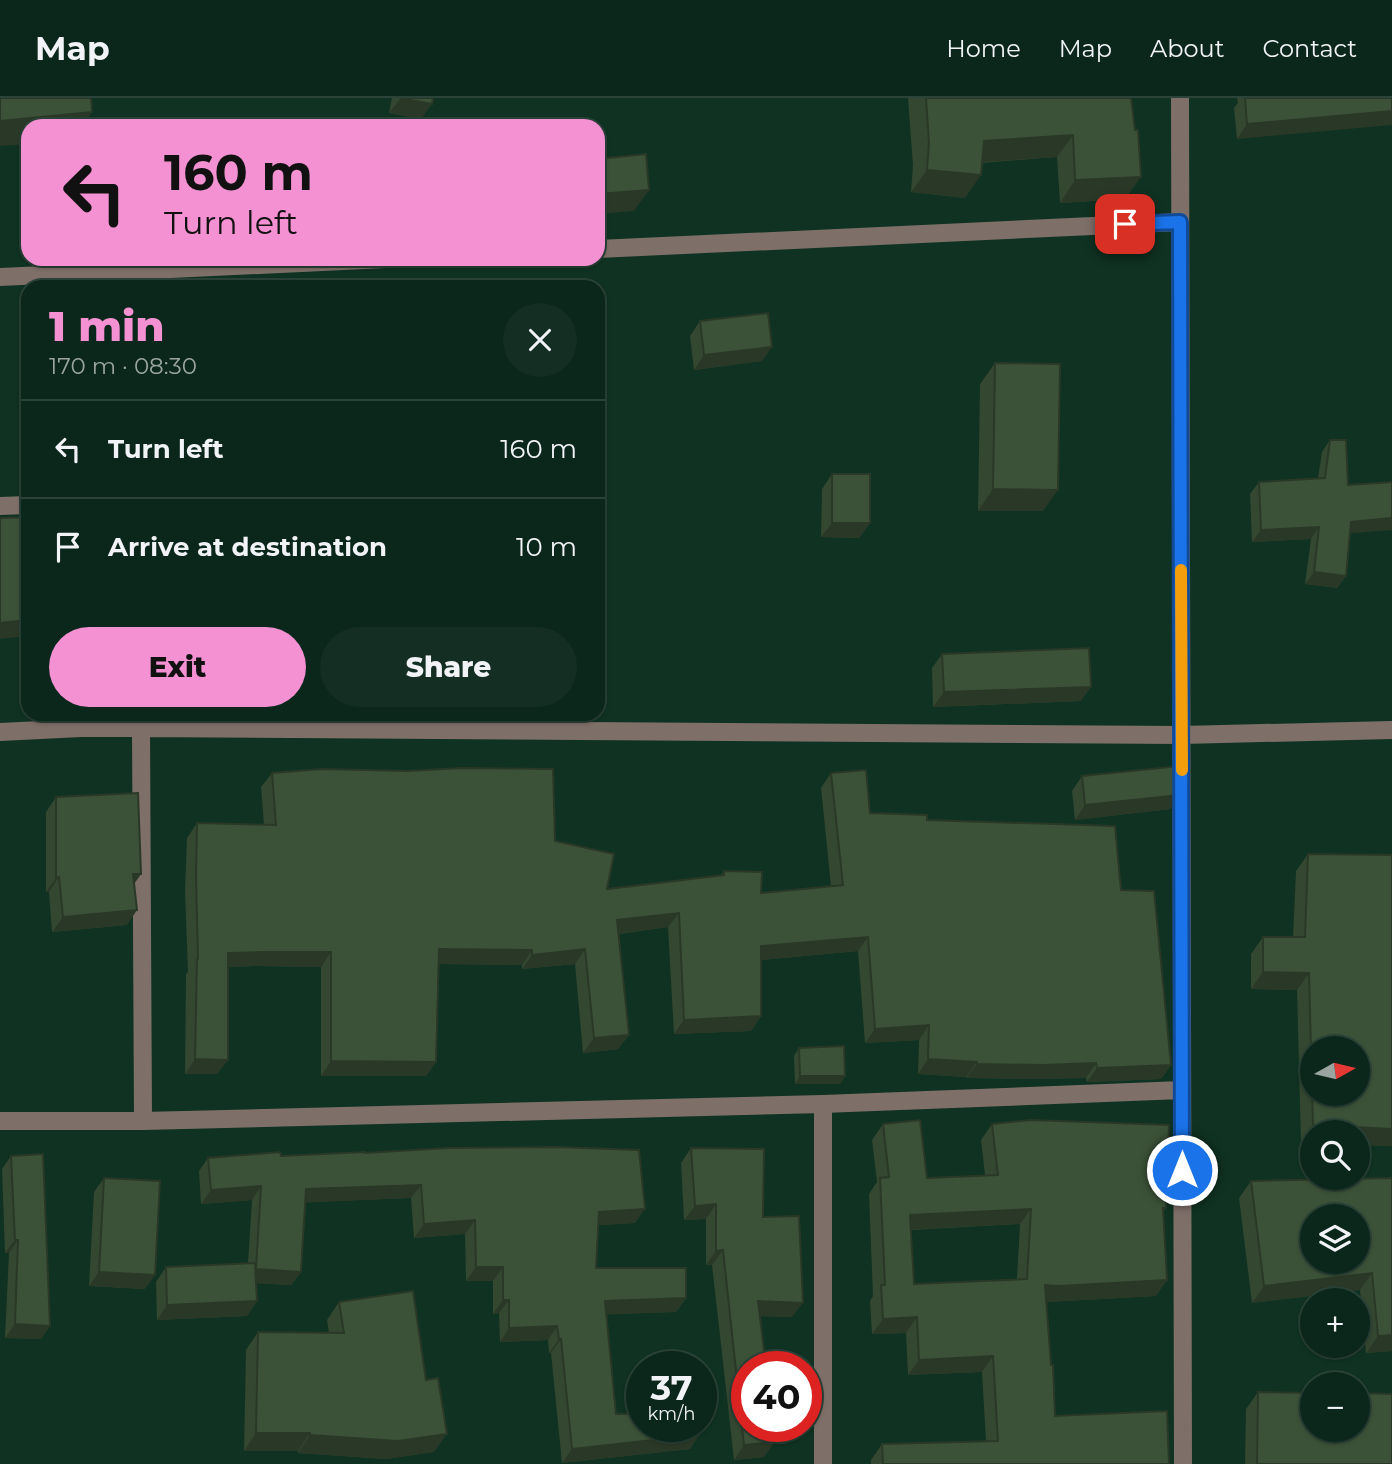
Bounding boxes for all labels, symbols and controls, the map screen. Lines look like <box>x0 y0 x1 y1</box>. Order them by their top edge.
text: Map <box>35 28 110 68</box>
text: Home <box>946 34 1021 63</box>
text: Map <box>1059 34 1112 63</box>
text: About <box>1150 34 1224 63</box>
text: Contact <box>1262 34 1357 63</box>
text: 160 m <box>164 143 313 202</box>
icon: left <box>49 147 140 238</box>
pin <box>1095 194 1155 254</box>
text: Turn left <box>164 203 298 242</box>
icon: arrive <box>1106 205 1144 243</box>
text: 1 min <box>49 300 165 352</box>
button: close <box>503 303 577 377</box>
text: 170 m · 08:30 <box>49 352 197 380</box>
icon: left <box>49 430 87 468</box>
text: Turn left <box>108 433 224 465</box>
text: 160 m <box>500 433 577 465</box>
icon: arrive <box>49 528 87 566</box>
text: Arrive at destination <box>108 531 387 563</box>
text: 10 m <box>516 531 577 563</box>
button: Exit <box>49 627 306 707</box>
button: Share <box>320 627 577 707</box>
north arrow <box>1300 1036 1370 1106</box>
map controls <box>1300 1036 1370 1442</box>
button: search <box>1300 1120 1370 1190</box>
position arrow <box>1145 1133 1219 1207</box>
button: layers <box>1300 1204 1370 1274</box>
button: + <box>1300 1288 1370 1358</box>
speed limit sign: 40 <box>731 1351 822 1442</box>
text: 37 <box>650 1366 693 1409</box>
button: − <box>1300 1372 1370 1442</box>
text: km/h <box>647 1403 696 1425</box>

